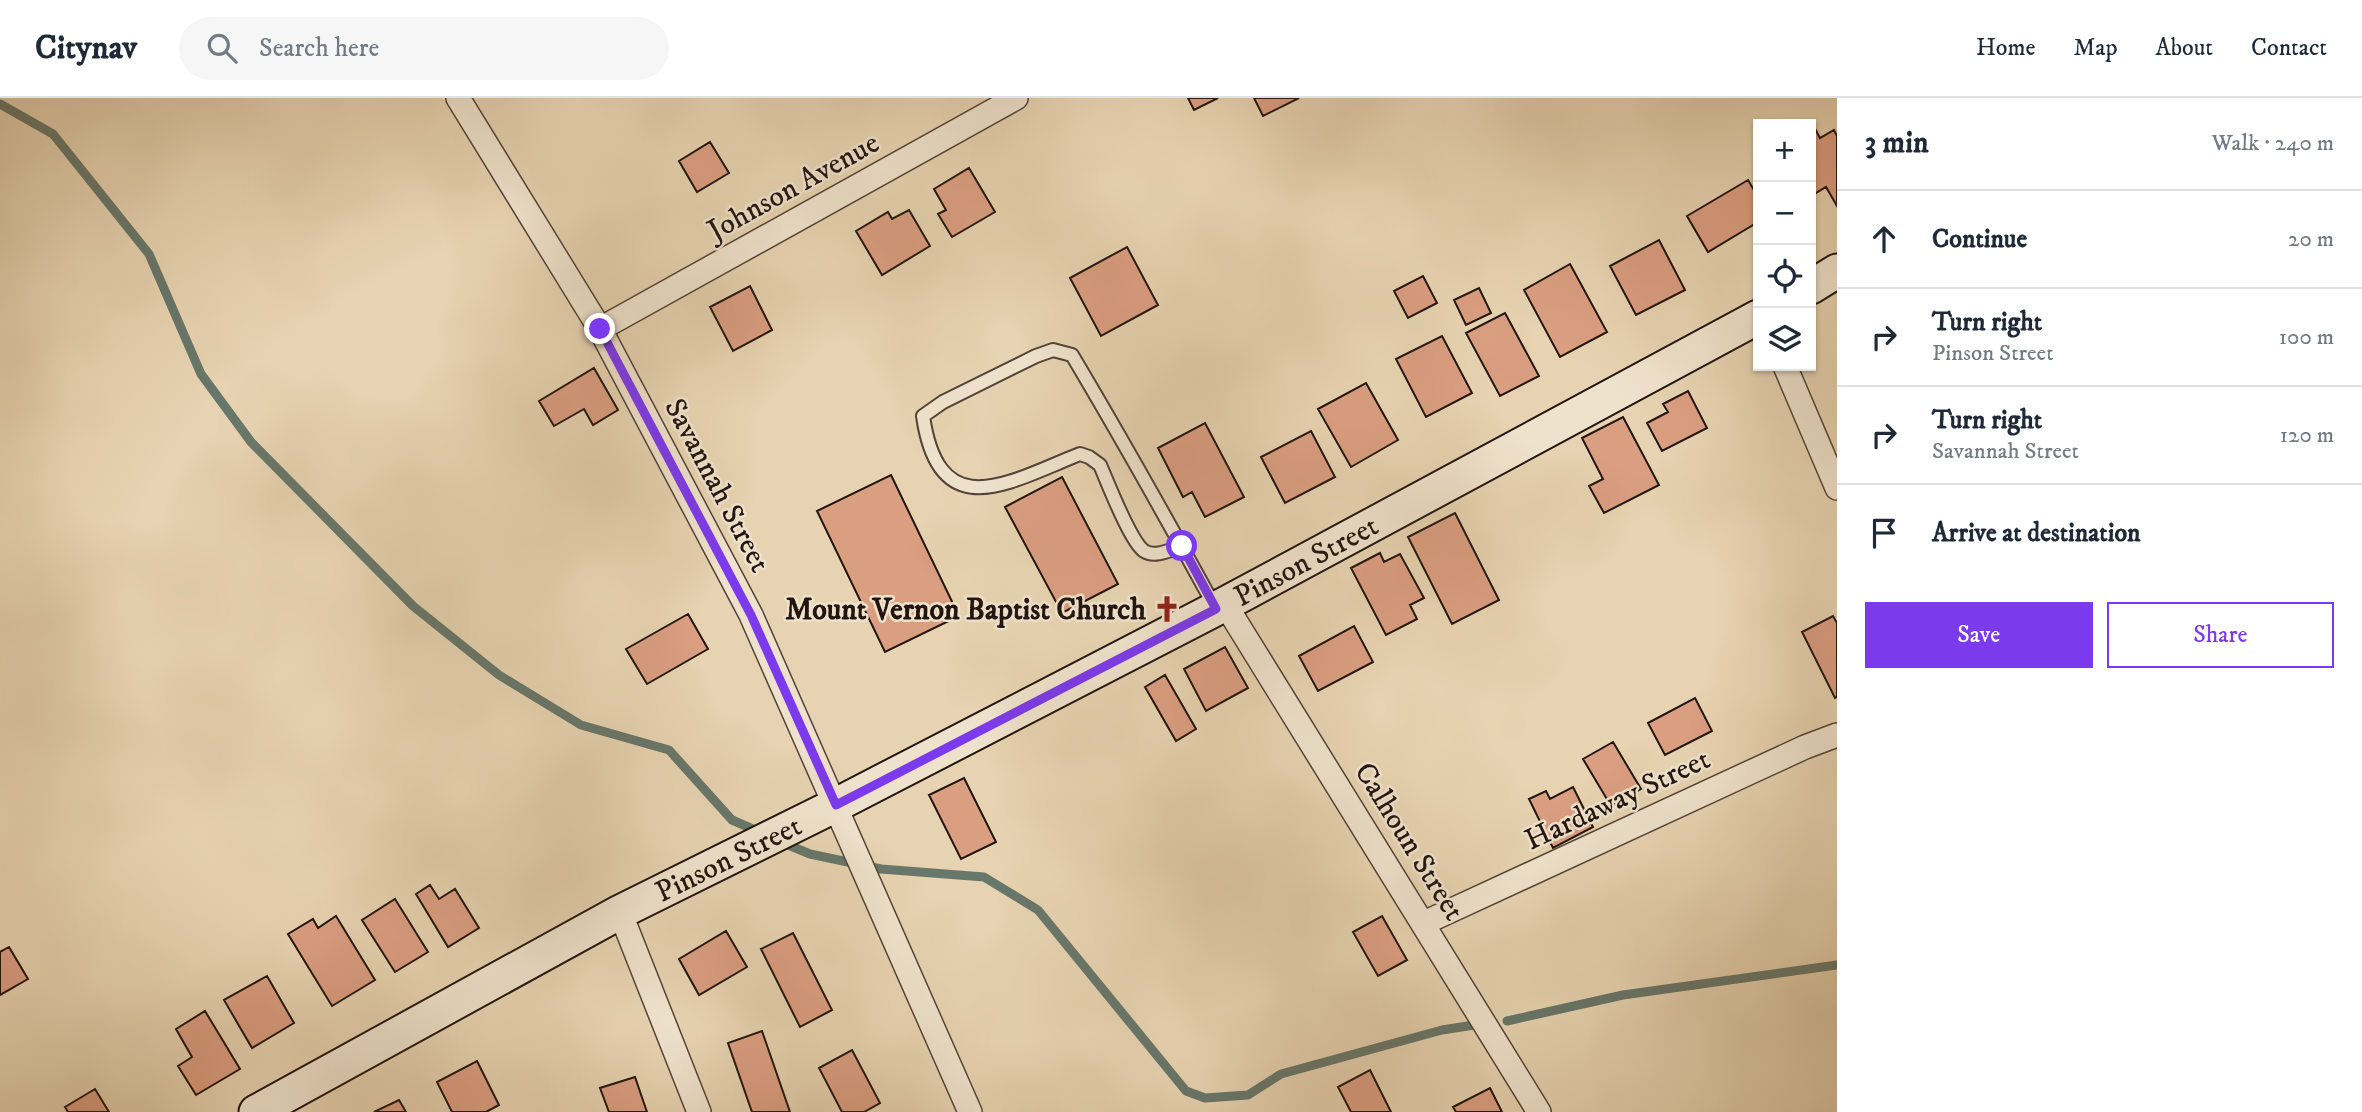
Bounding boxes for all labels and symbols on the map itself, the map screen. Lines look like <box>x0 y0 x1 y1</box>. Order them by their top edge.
street label: Johnson Avenue <box>699 125 886 251</box>
route end <box>584 313 615 344</box>
street label: Savannah Street <box>655 392 778 579</box>
street label: Pinson Street <box>1228 508 1385 616</box>
route start <box>1166 530 1197 561</box>
place label: Mount Vernon Baptist Church <box>785 592 1146 629</box>
church icon: Mount Vernon Baptist Church <box>1152 594 1182 624</box>
street label: Hardaway Street <box>1519 741 1716 859</box>
street label: Calhoun Street <box>1345 756 1472 928</box>
street label: Pinson Street <box>650 808 808 912</box>

